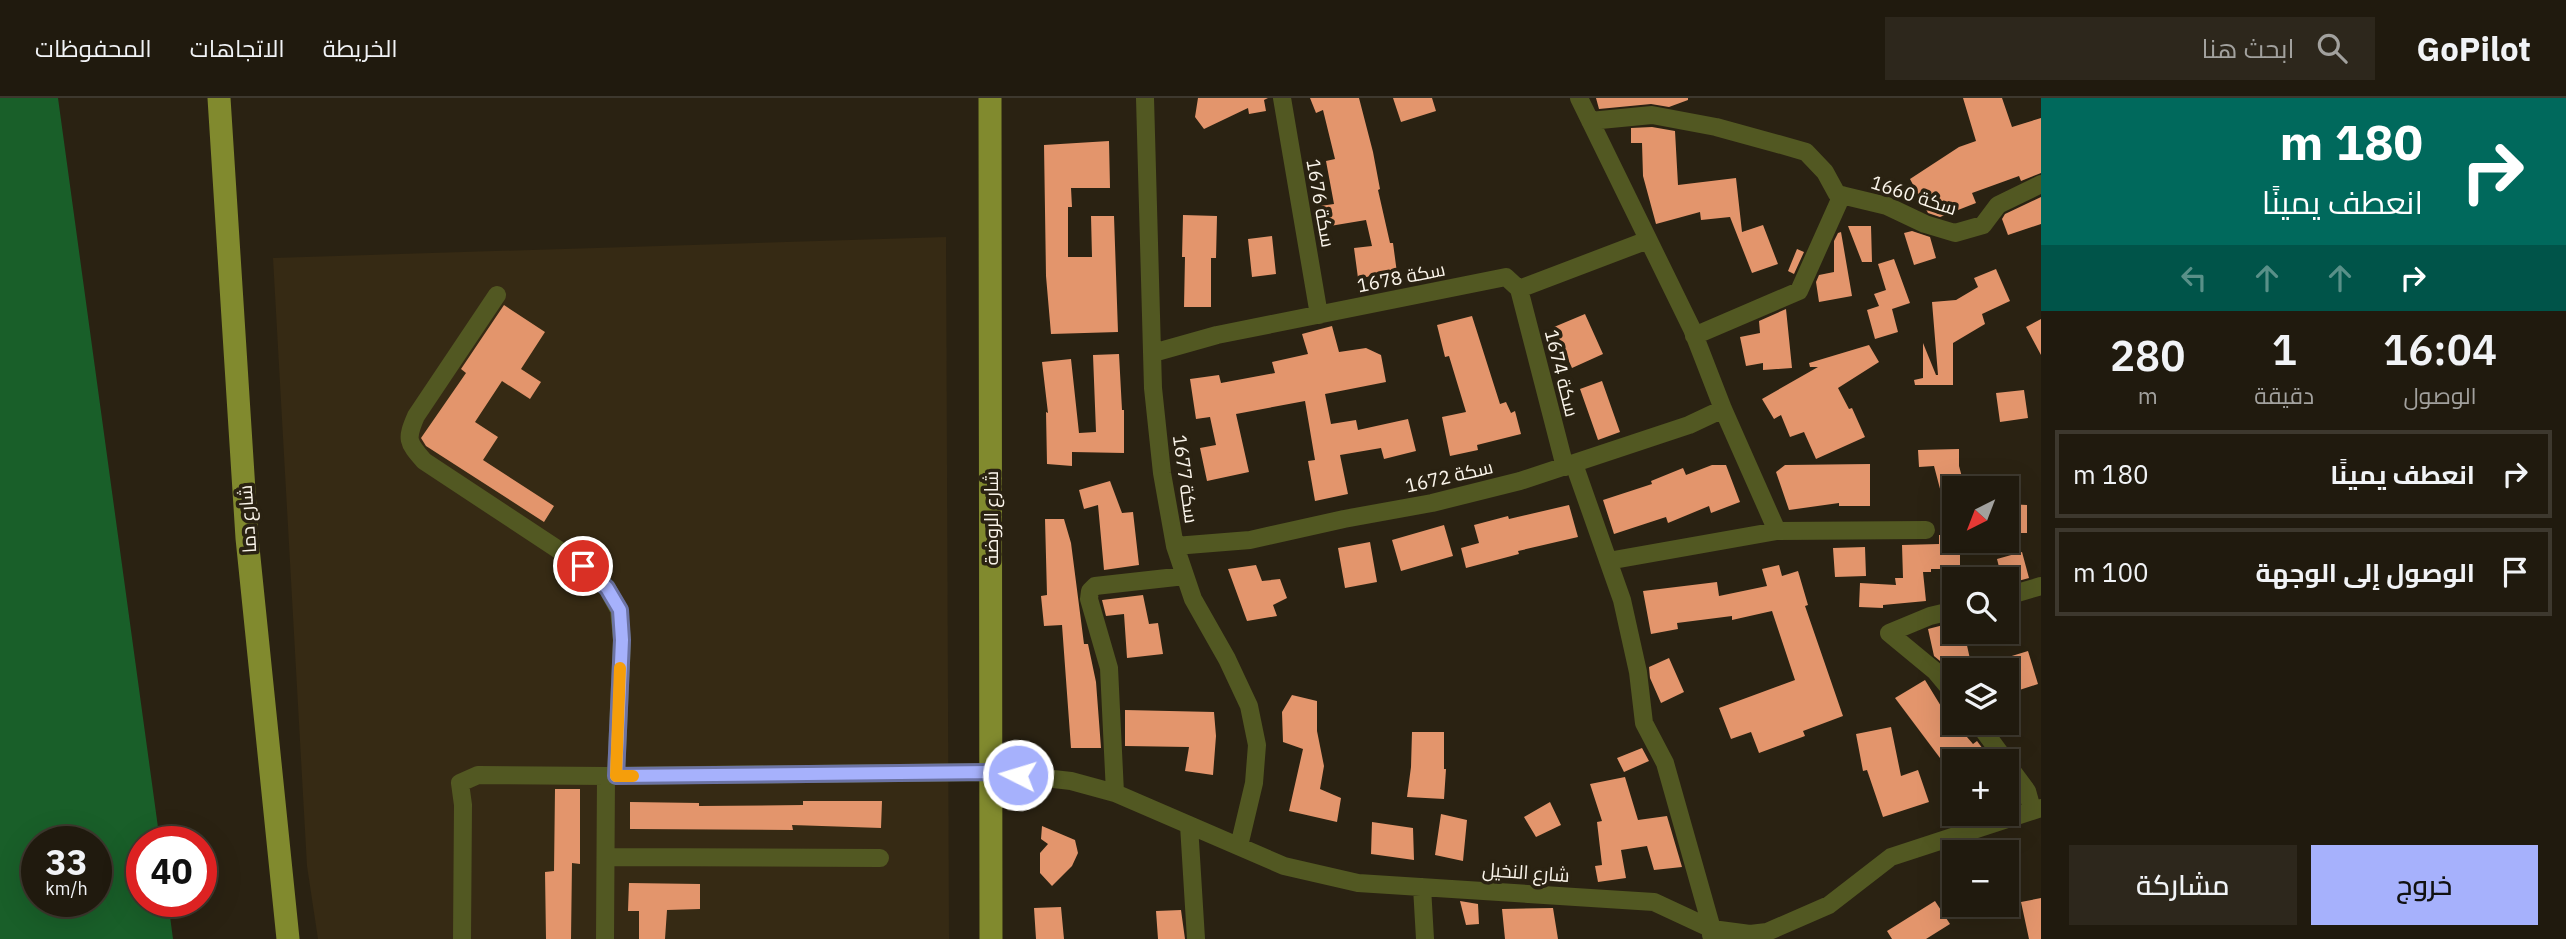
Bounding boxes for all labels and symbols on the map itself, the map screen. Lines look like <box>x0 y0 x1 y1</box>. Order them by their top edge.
street label: سكة 1676 <box>1301 157 1341 249</box>
street label: سكة 1660 <box>1868 170 1960 220</box>
street label: سكة 1678 <box>1355 257 1447 297</box>
street label: سكة 1674 <box>1540 327 1584 419</box>
street label: سكة 1677 <box>1168 433 1204 525</box>
street label: سكة 1672 <box>1403 454 1495 498</box>
street label: شارع الروضة <box>979 471 1005 565</box>
north arrow <box>1942 476 2020 553</box>
street label: شارع دما <box>233 484 263 554</box>
pin <box>553 536 613 596</box>
position arrow <box>981 738 1055 812</box>
speed limit sign: 40 <box>126 826 217 917</box>
street label: شارع النخيل <box>1481 857 1571 889</box>

